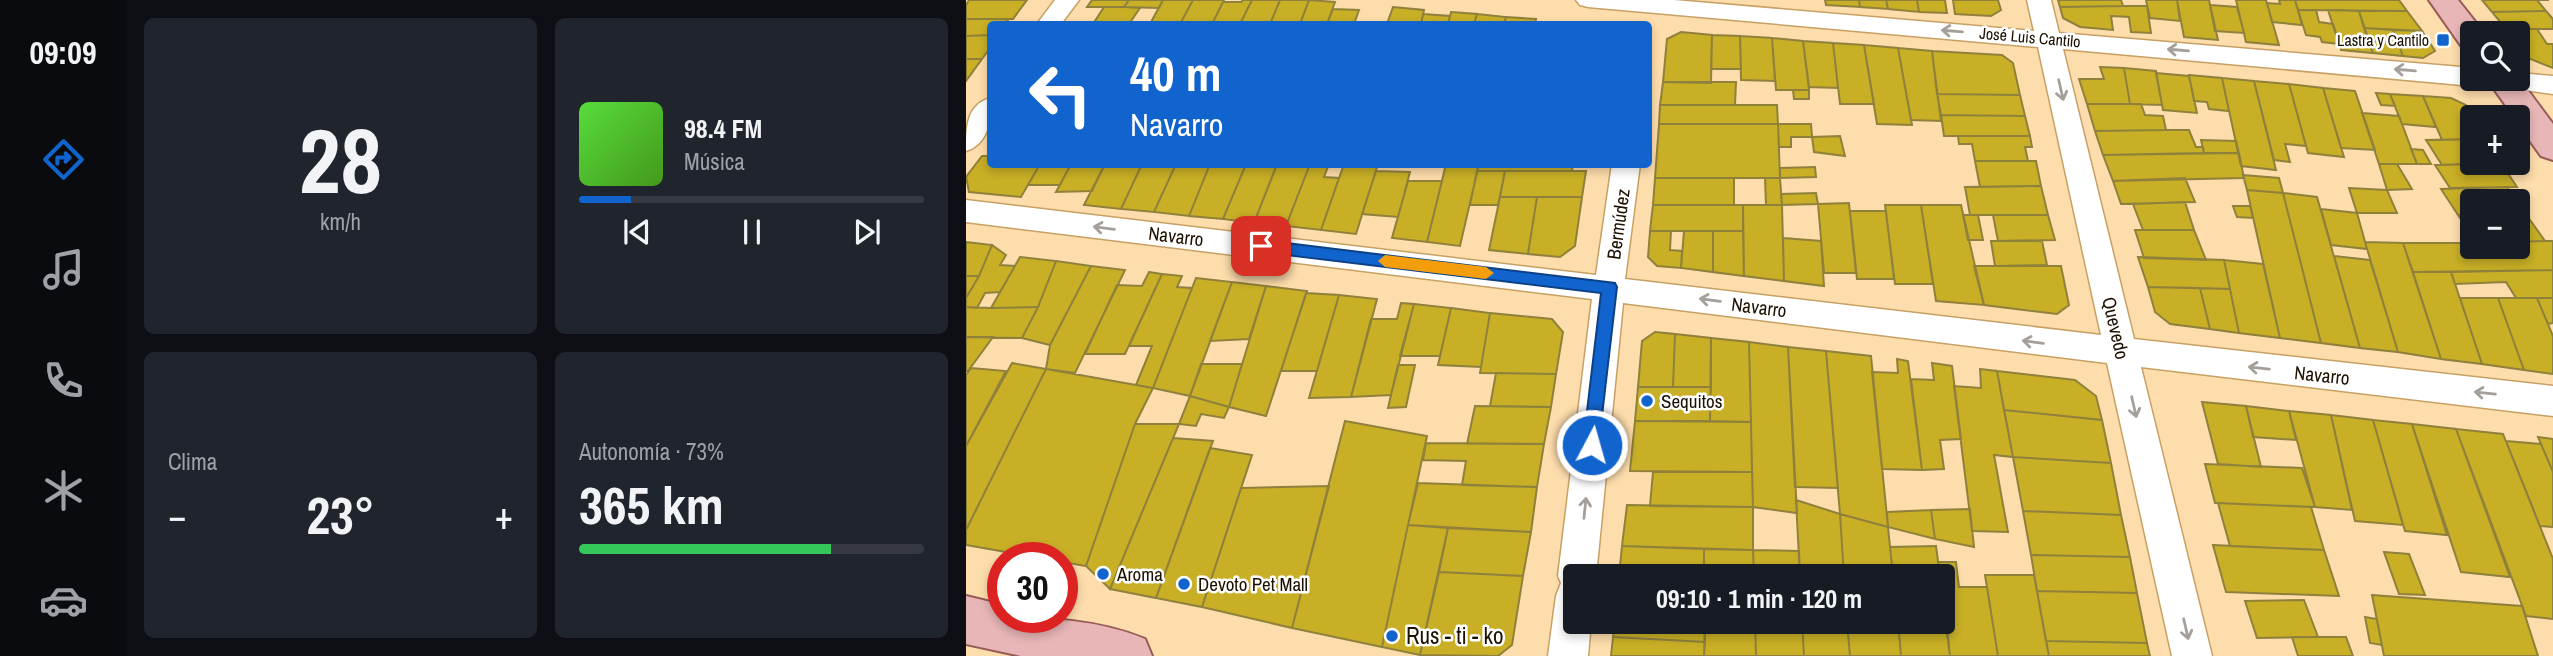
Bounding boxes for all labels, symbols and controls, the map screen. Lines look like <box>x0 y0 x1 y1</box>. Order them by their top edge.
map controls <box>2460 21 2530 259</box>
button: search <box>2460 21 2530 91</box>
street label: José Luis Cantilo <box>1979 22 2081 52</box>
one-way arrow <box>1941 24 1963 37</box>
place label: Lastra y Cantilo <box>2337 29 2429 51</box>
text: 09:09 <box>29 31 97 74</box>
marker: Lastra y Cantilo <box>2435 32 2451 48</box>
text: 40 m <box>1130 40 1222 106</box>
one-way arrow <box>2167 43 2190 56</box>
icon: left <box>1015 49 1106 140</box>
one-way arrow <box>2394 64 2417 77</box>
one-way arrow <box>2055 78 2068 101</box>
text: 28 <box>299 99 382 221</box>
text: Navarro <box>1130 103 1223 146</box>
button: + <box>2460 105 2530 175</box>
text: 98.4 FM <box>684 111 762 146</box>
icon: directions <box>39 135 88 184</box>
text: Música <box>684 146 745 177</box>
street label: Bermúdez <box>1600 187 1636 261</box>
button: − <box>2460 189 2530 259</box>
text: km/h <box>320 206 361 237</box>
icon: previous <box>618 213 656 251</box>
icon: pause <box>733 213 771 251</box>
icon: next <box>848 213 886 251</box>
pin <box>1231 216 1291 276</box>
street label: Navarro <box>1147 220 1205 252</box>
one-way arrow <box>1093 221 1115 234</box>
icon: arrive <box>1242 227 1280 265</box>
icon: music <box>39 245 88 294</box>
street label: Navarro <box>1730 291 1788 323</box>
one-way arrow <box>1699 294 1722 307</box>
street label: Quevedo <box>2096 294 2136 362</box>
one-way arrow <box>2022 335 2045 348</box>
icon: phone <box>39 356 88 405</box>
street label: Navarro <box>2293 359 2351 391</box>
one-way arrow <box>2248 361 2271 374</box>
one-way arrow <box>2474 387 2497 400</box>
place label: Sequitos <box>1661 388 1723 414</box>
marker: Sequitos <box>1639 393 1655 409</box>
one-way arrow <box>2128 395 2141 418</box>
position arrow <box>1555 408 1629 482</box>
text: Autonomía · 73% <box>579 436 724 467</box>
text: Clima <box>168 446 217 477</box>
icon: climate <box>39 466 88 515</box>
text: 365 km <box>579 470 724 540</box>
text: 23° <box>306 480 375 550</box>
text: − <box>168 490 186 541</box>
text: + <box>495 490 513 541</box>
one-way arrow <box>1578 497 1591 520</box>
speed limit sign: 30 <box>987 542 1078 633</box>
place label: Aroma <box>1116 561 1163 587</box>
marker: Aroma <box>1095 566 1111 582</box>
place label: Devoto Pet Mall <box>1198 571 1308 597</box>
icon: car <box>39 576 88 625</box>
marker: Devoto Pet Mall <box>1176 576 1192 592</box>
text: 09:10 · 1 min · 120 m <box>1656 581 1862 616</box>
one-way arrow <box>2180 617 2193 640</box>
place label: Rus - ti - ko <box>1406 620 1503 651</box>
marker: Rus - ti - ko <box>1384 628 1400 644</box>

